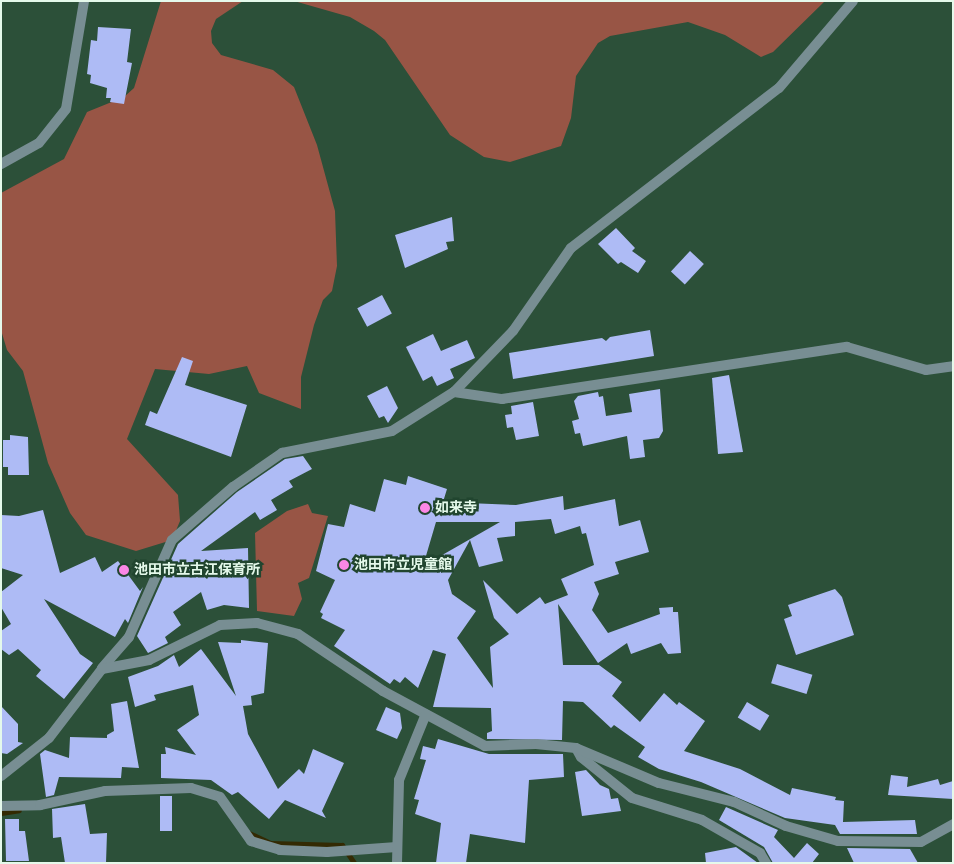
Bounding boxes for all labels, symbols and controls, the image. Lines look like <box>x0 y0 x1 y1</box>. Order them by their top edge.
place label: 如来寺 <box>435 500 477 516</box>
marker: 如来寺 <box>419 502 431 514</box>
place label: 池田市立児童館 <box>354 557 452 573</box>
marker: 池田市立児童館 <box>338 559 350 571</box>
place label: 池田市立古江保育所 <box>134 562 260 578</box>
marker: 池田市立古江保育所 <box>118 564 130 576</box>

